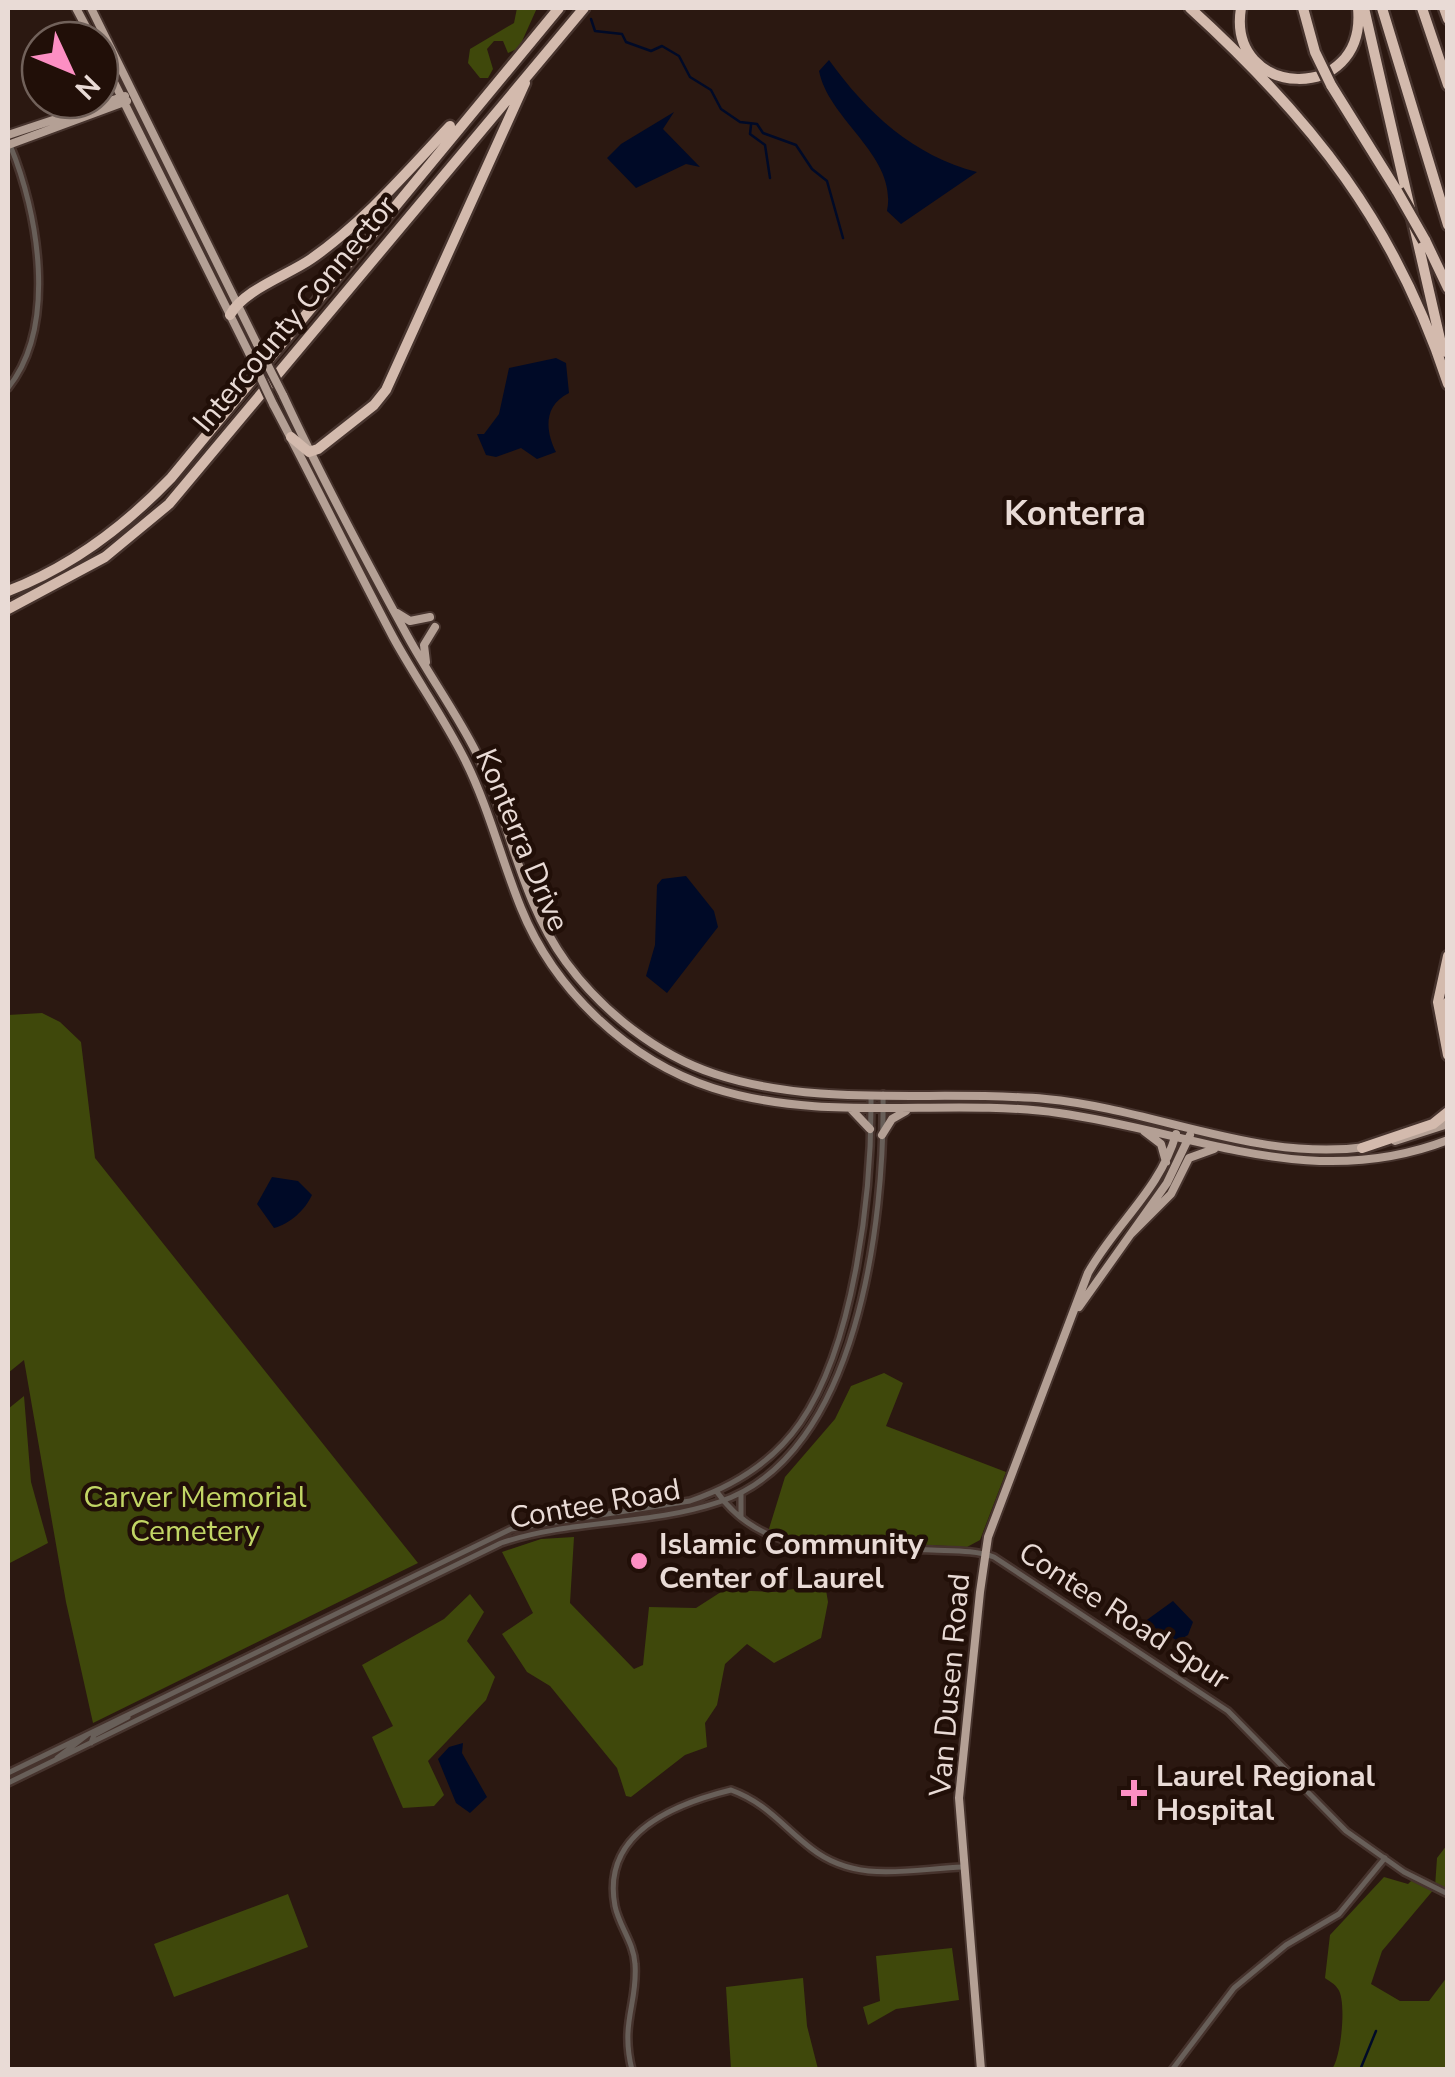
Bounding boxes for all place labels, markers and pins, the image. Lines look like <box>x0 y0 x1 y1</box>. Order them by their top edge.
place label: Islamic Community Center of Laurel <box>659 1524 924 1599</box>
marker: Islamic Community Center of Laurel <box>628 1550 650 1572</box>
place label: Laurel Regional Hospital <box>1156 1756 1376 1831</box>
marker: Laurel Regional Hospital <box>1121 1780 1147 1806</box>

